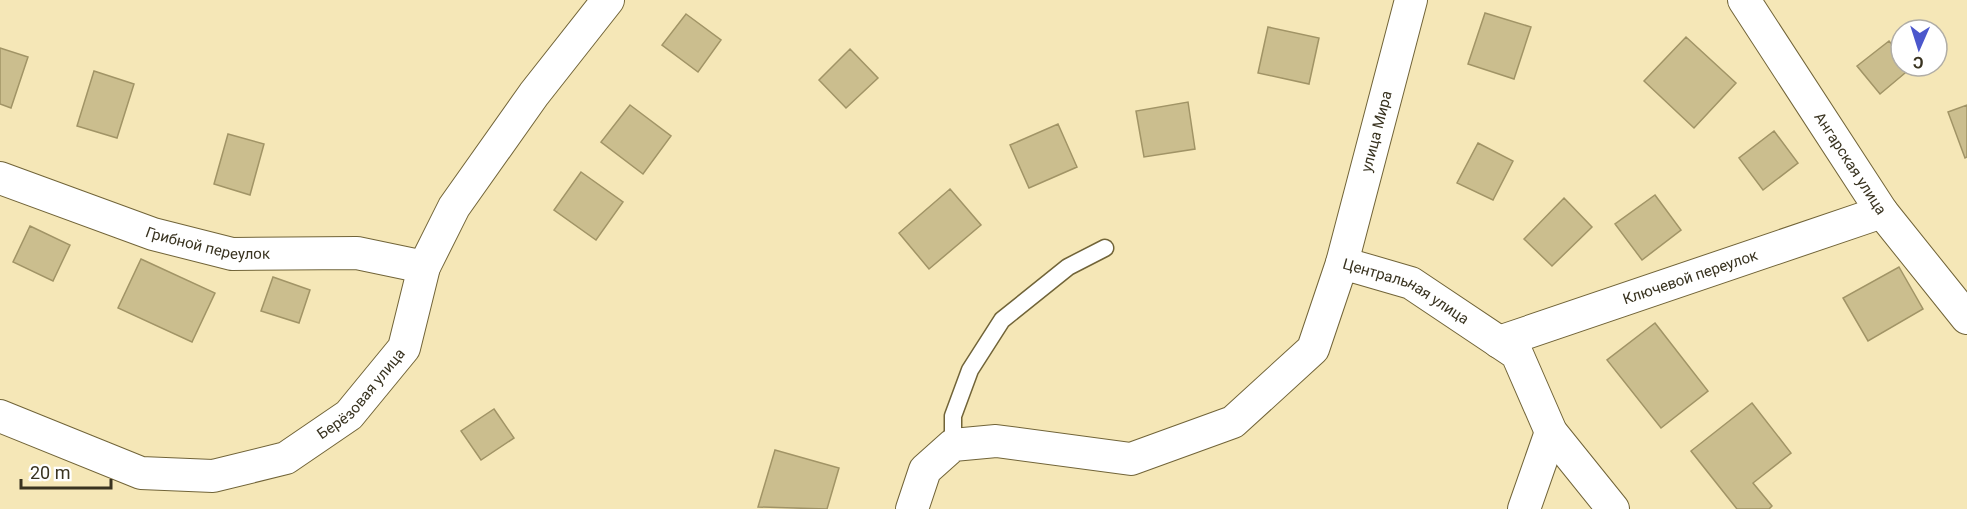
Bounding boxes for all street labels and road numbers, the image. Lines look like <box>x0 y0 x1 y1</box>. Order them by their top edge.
street label: улица Мира <box>1357 89 1396 174</box>
street label: Ангарская улица <box>1810 109 1890 218</box>
street label: Грибной переулок <box>143 223 270 263</box>
street label: Ключевой переулок <box>1620 246 1760 308</box>
street label: Центральная улица <box>1341 255 1472 328</box>
street label: Берёзовая улица <box>314 345 409 443</box>

